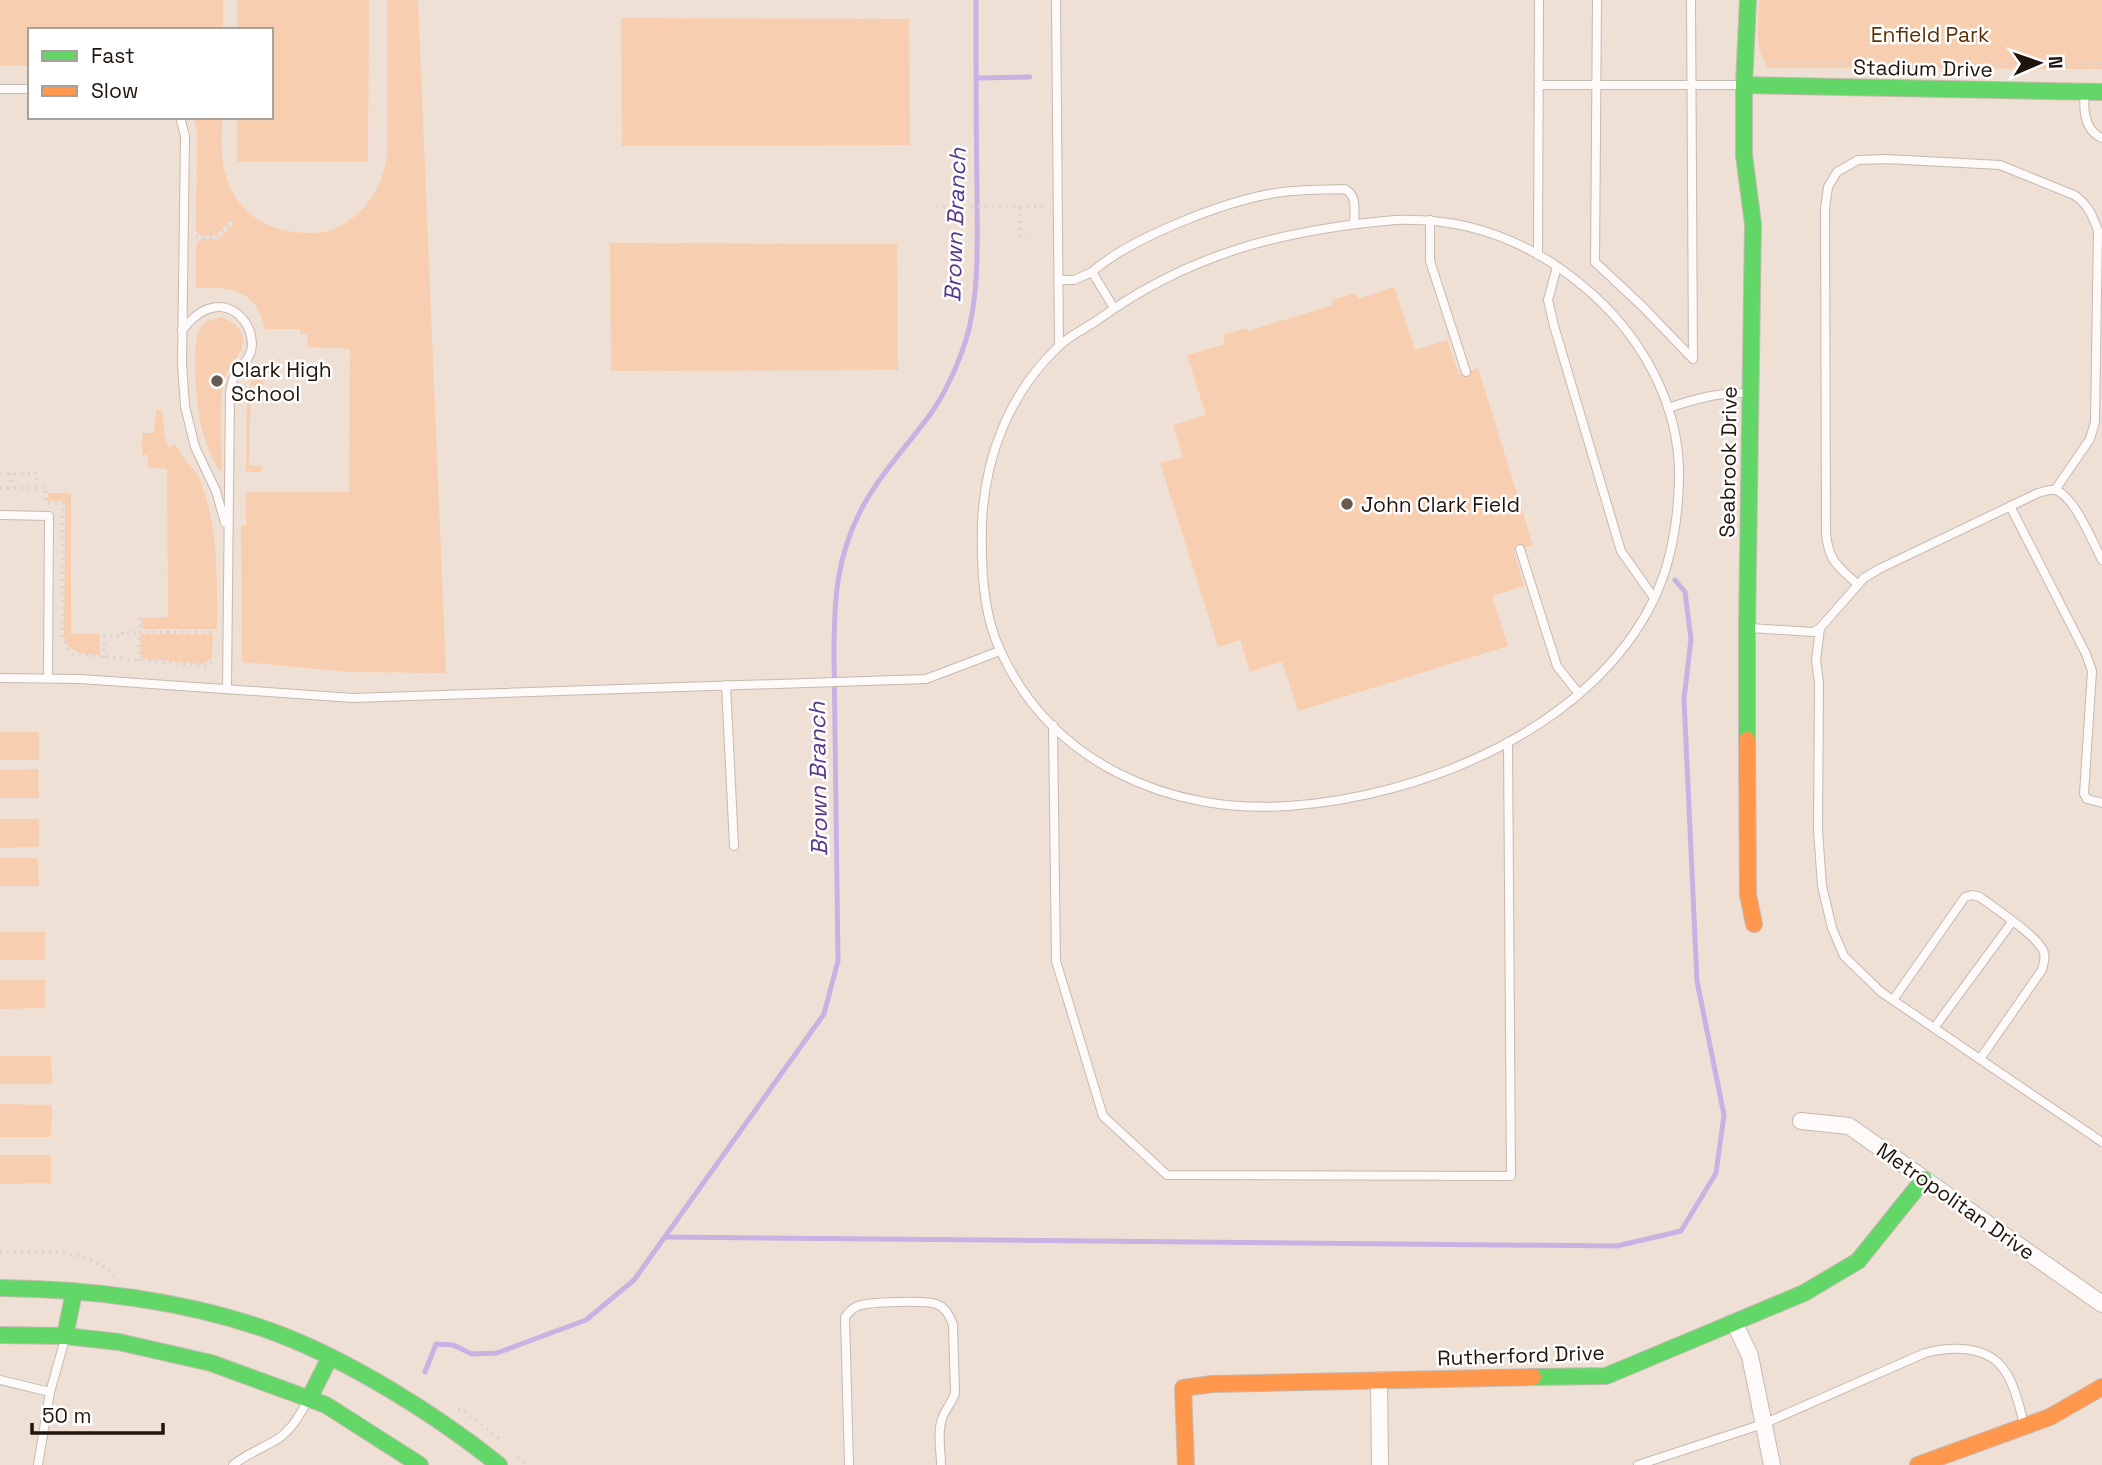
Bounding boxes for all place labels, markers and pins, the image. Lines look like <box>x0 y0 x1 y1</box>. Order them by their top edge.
place label: Clark High School <box>231 356 332 407</box>
marker: Clark High School <box>209 373 225 389</box>
place label: John Clark Field <box>1361 491 1520 518</box>
marker: John Clark Field <box>1339 496 1355 512</box>

